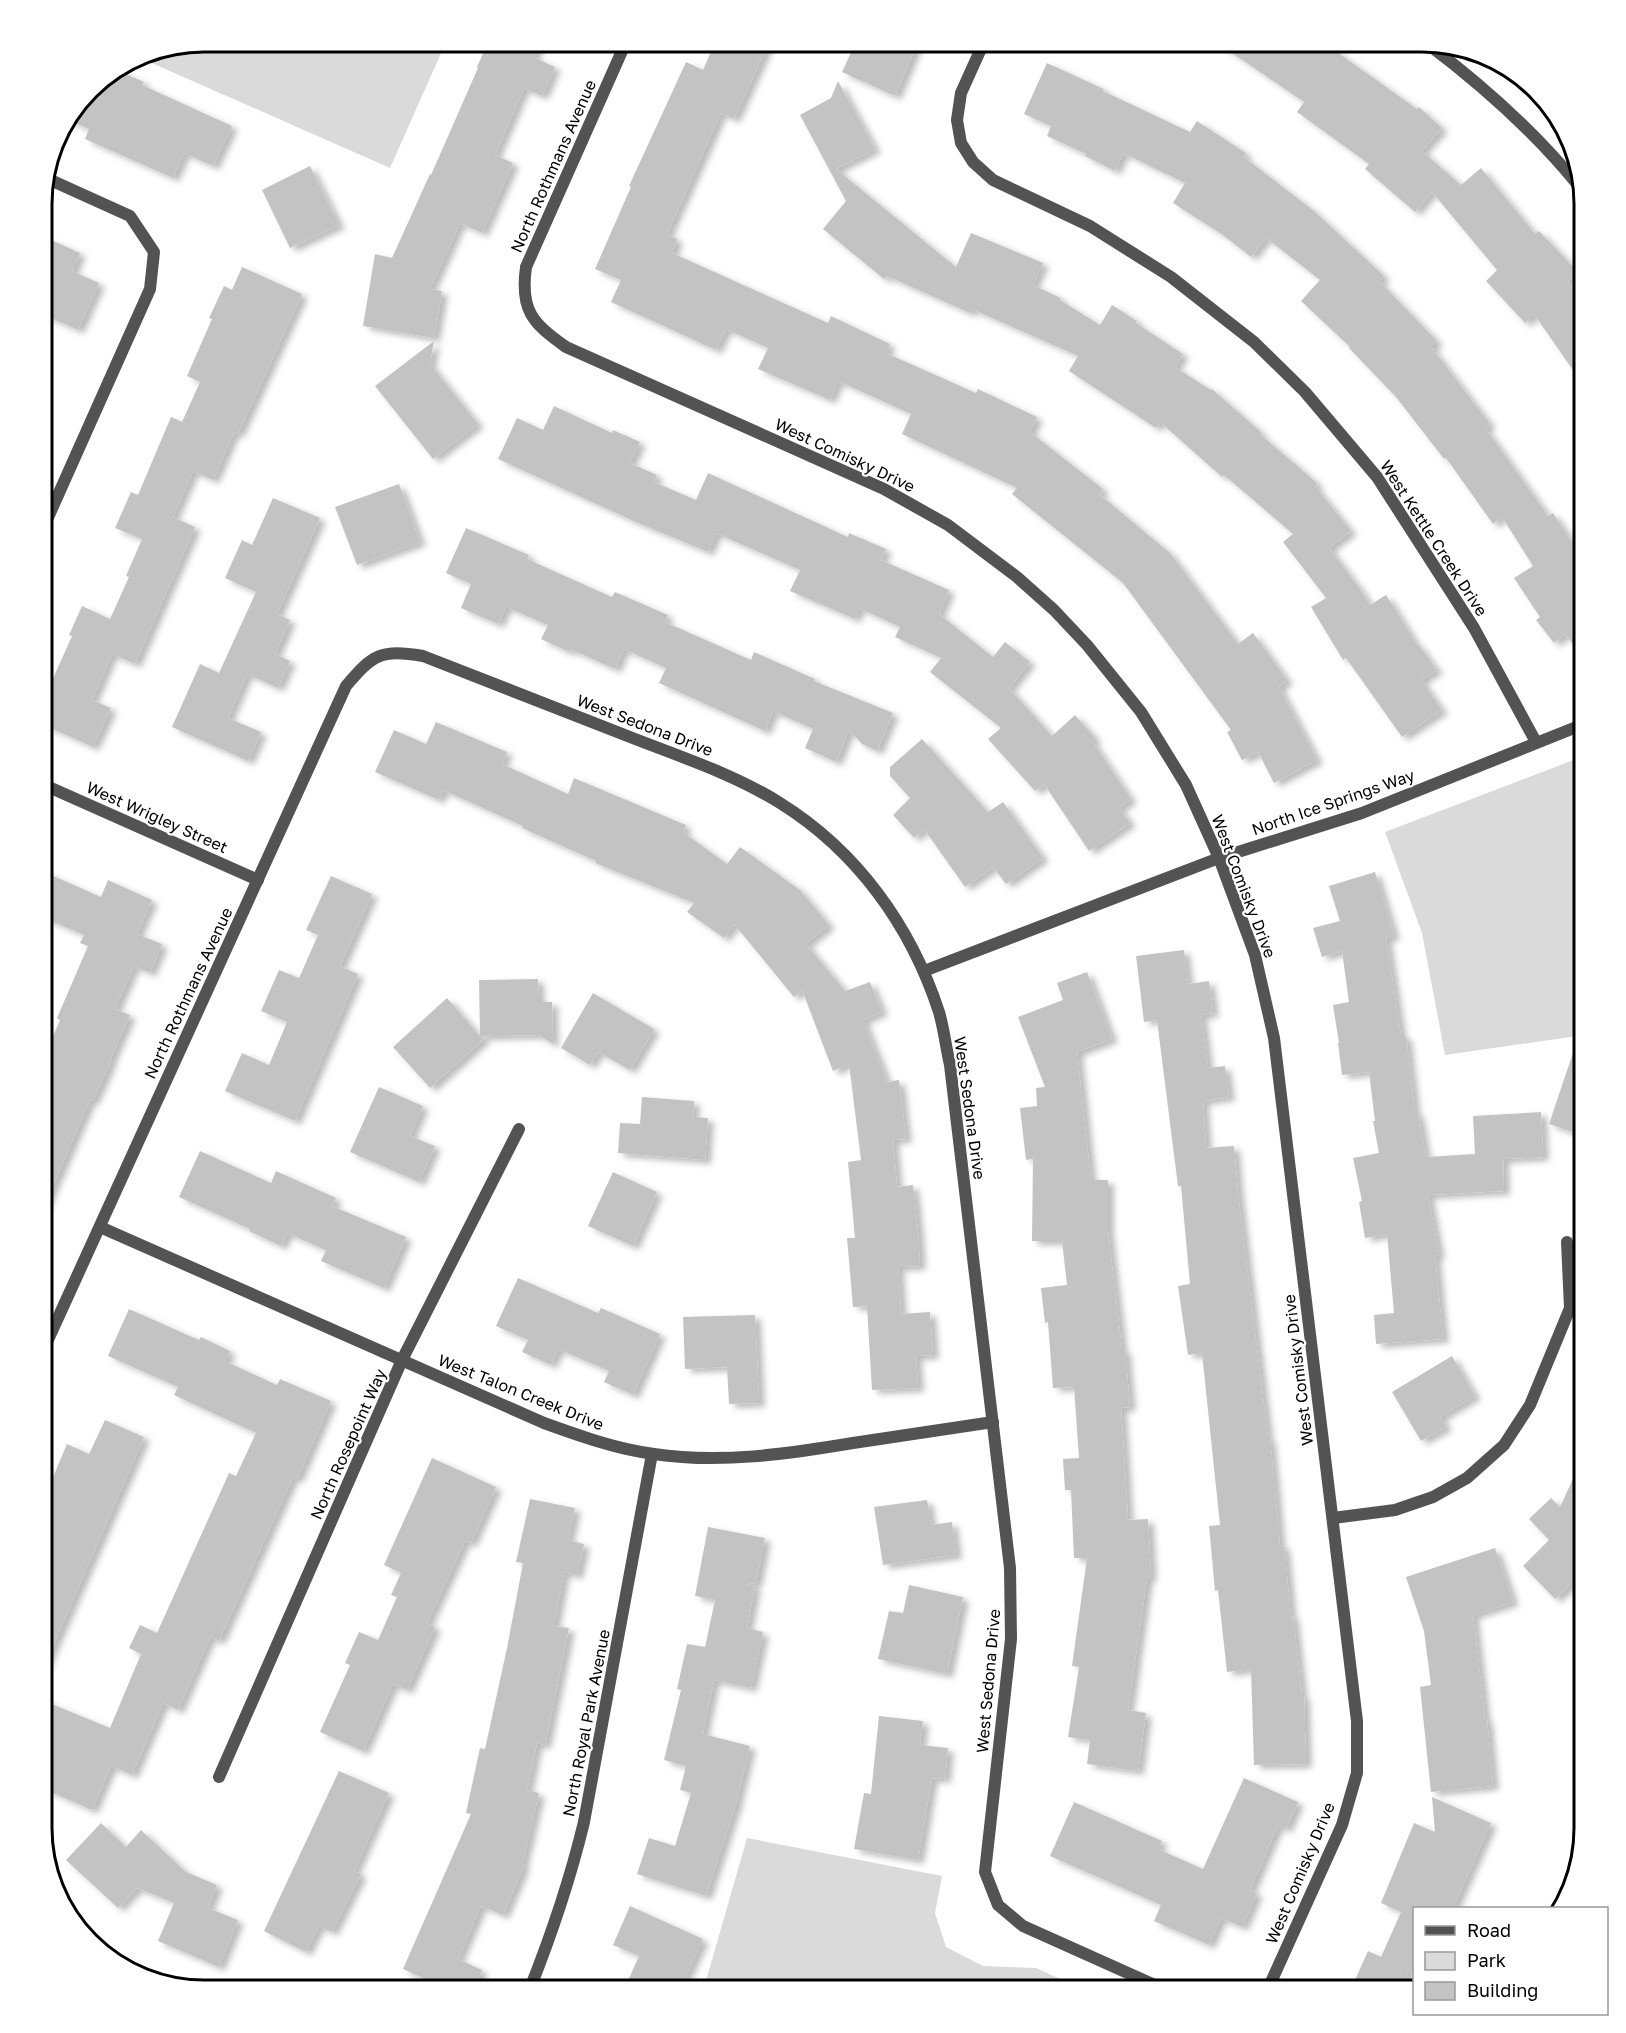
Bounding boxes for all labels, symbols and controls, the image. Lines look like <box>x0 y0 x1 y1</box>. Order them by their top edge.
street label: North Rothmans Avenue <box>506 76 600 256</box>
street label: West Comisky Drive <box>772 414 918 496</box>
street label: West Kettle Creek Drive <box>1376 456 1492 620</box>
street label: West Sedona Drive <box>574 690 716 760</box>
street label: North Ice Springs Way <box>1249 765 1417 839</box>
street label: West Wrigley Street <box>83 777 231 857</box>
street label: West Comisky Drive <box>1207 811 1281 961</box>
street label: North Rothmans Avenue <box>139 904 237 1082</box>
street label: West Sedona Drive <box>950 1035 990 1181</box>
street label: West Comisky Drive <box>1279 1293 1317 1447</box>
street label: West Talon Creek Drive <box>435 1350 607 1434</box>
street label: North Rosepoint Way <box>306 1366 390 1522</box>
street label: West Sedona Drive <box>972 1608 1004 1754</box>
street label: North Royal Park Avenue <box>558 1628 614 1818</box>
street label: West Comisky Drive <box>1261 1799 1339 1947</box>
legend <box>1413 1907 1608 2015</box>
text: Road <box>1467 1919 1511 1941</box>
text: Park <box>1467 1949 1506 1971</box>
text: Building <box>1467 1979 1538 2001</box>

